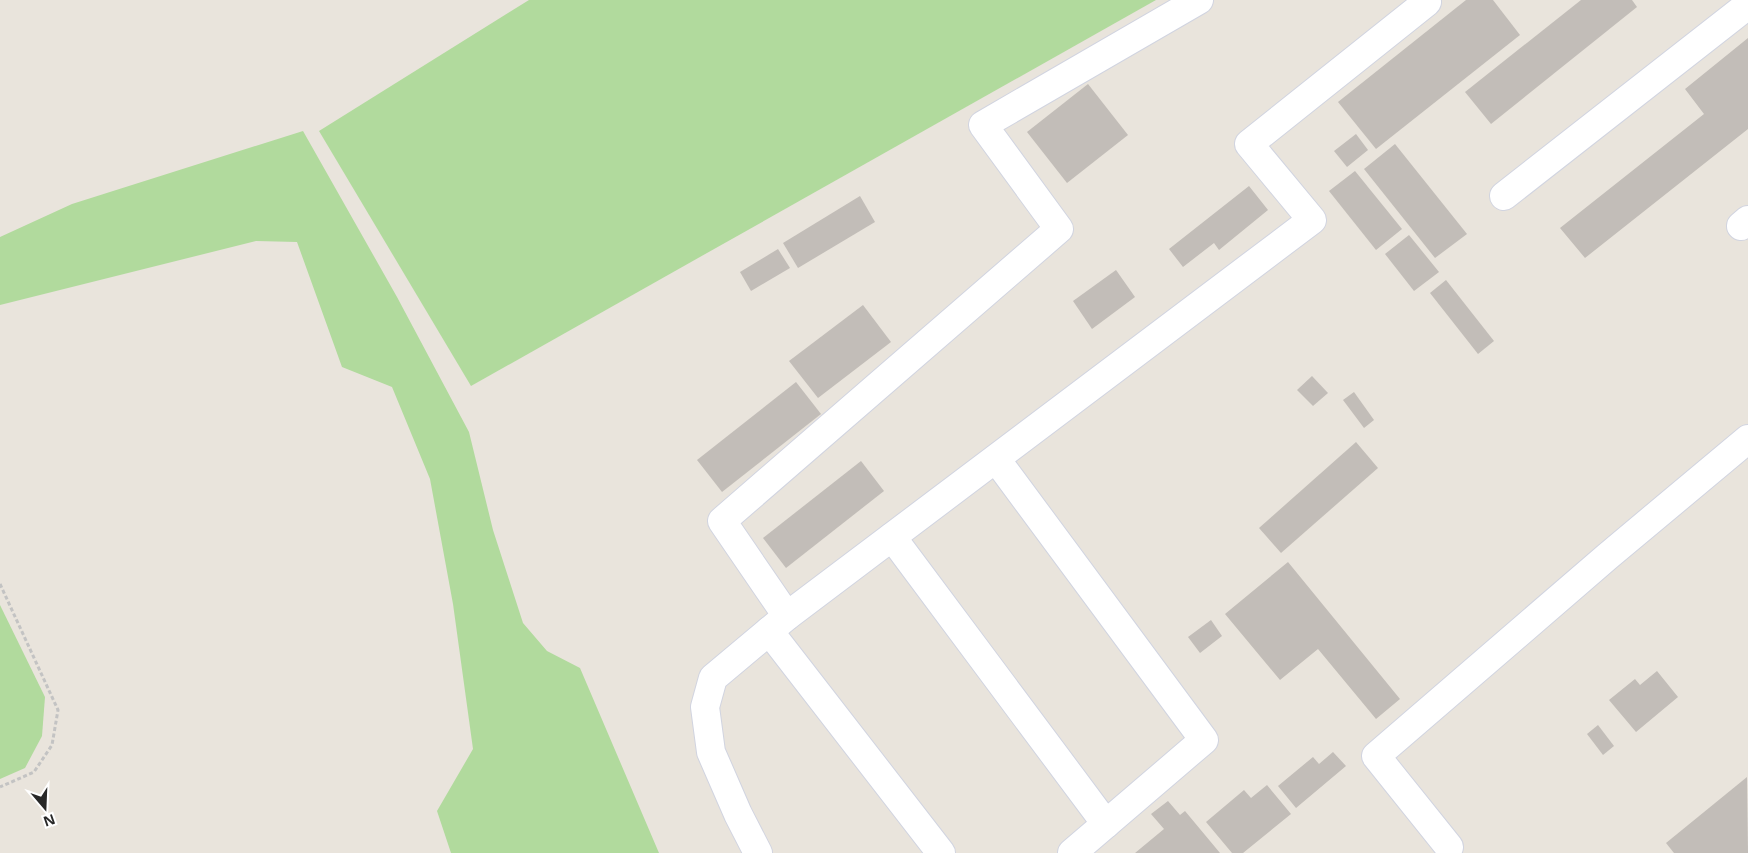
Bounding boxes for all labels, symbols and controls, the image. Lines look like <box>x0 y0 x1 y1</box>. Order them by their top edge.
north arrow <box>20 783 70 833</box>
text: N <box>41 810 58 832</box>

